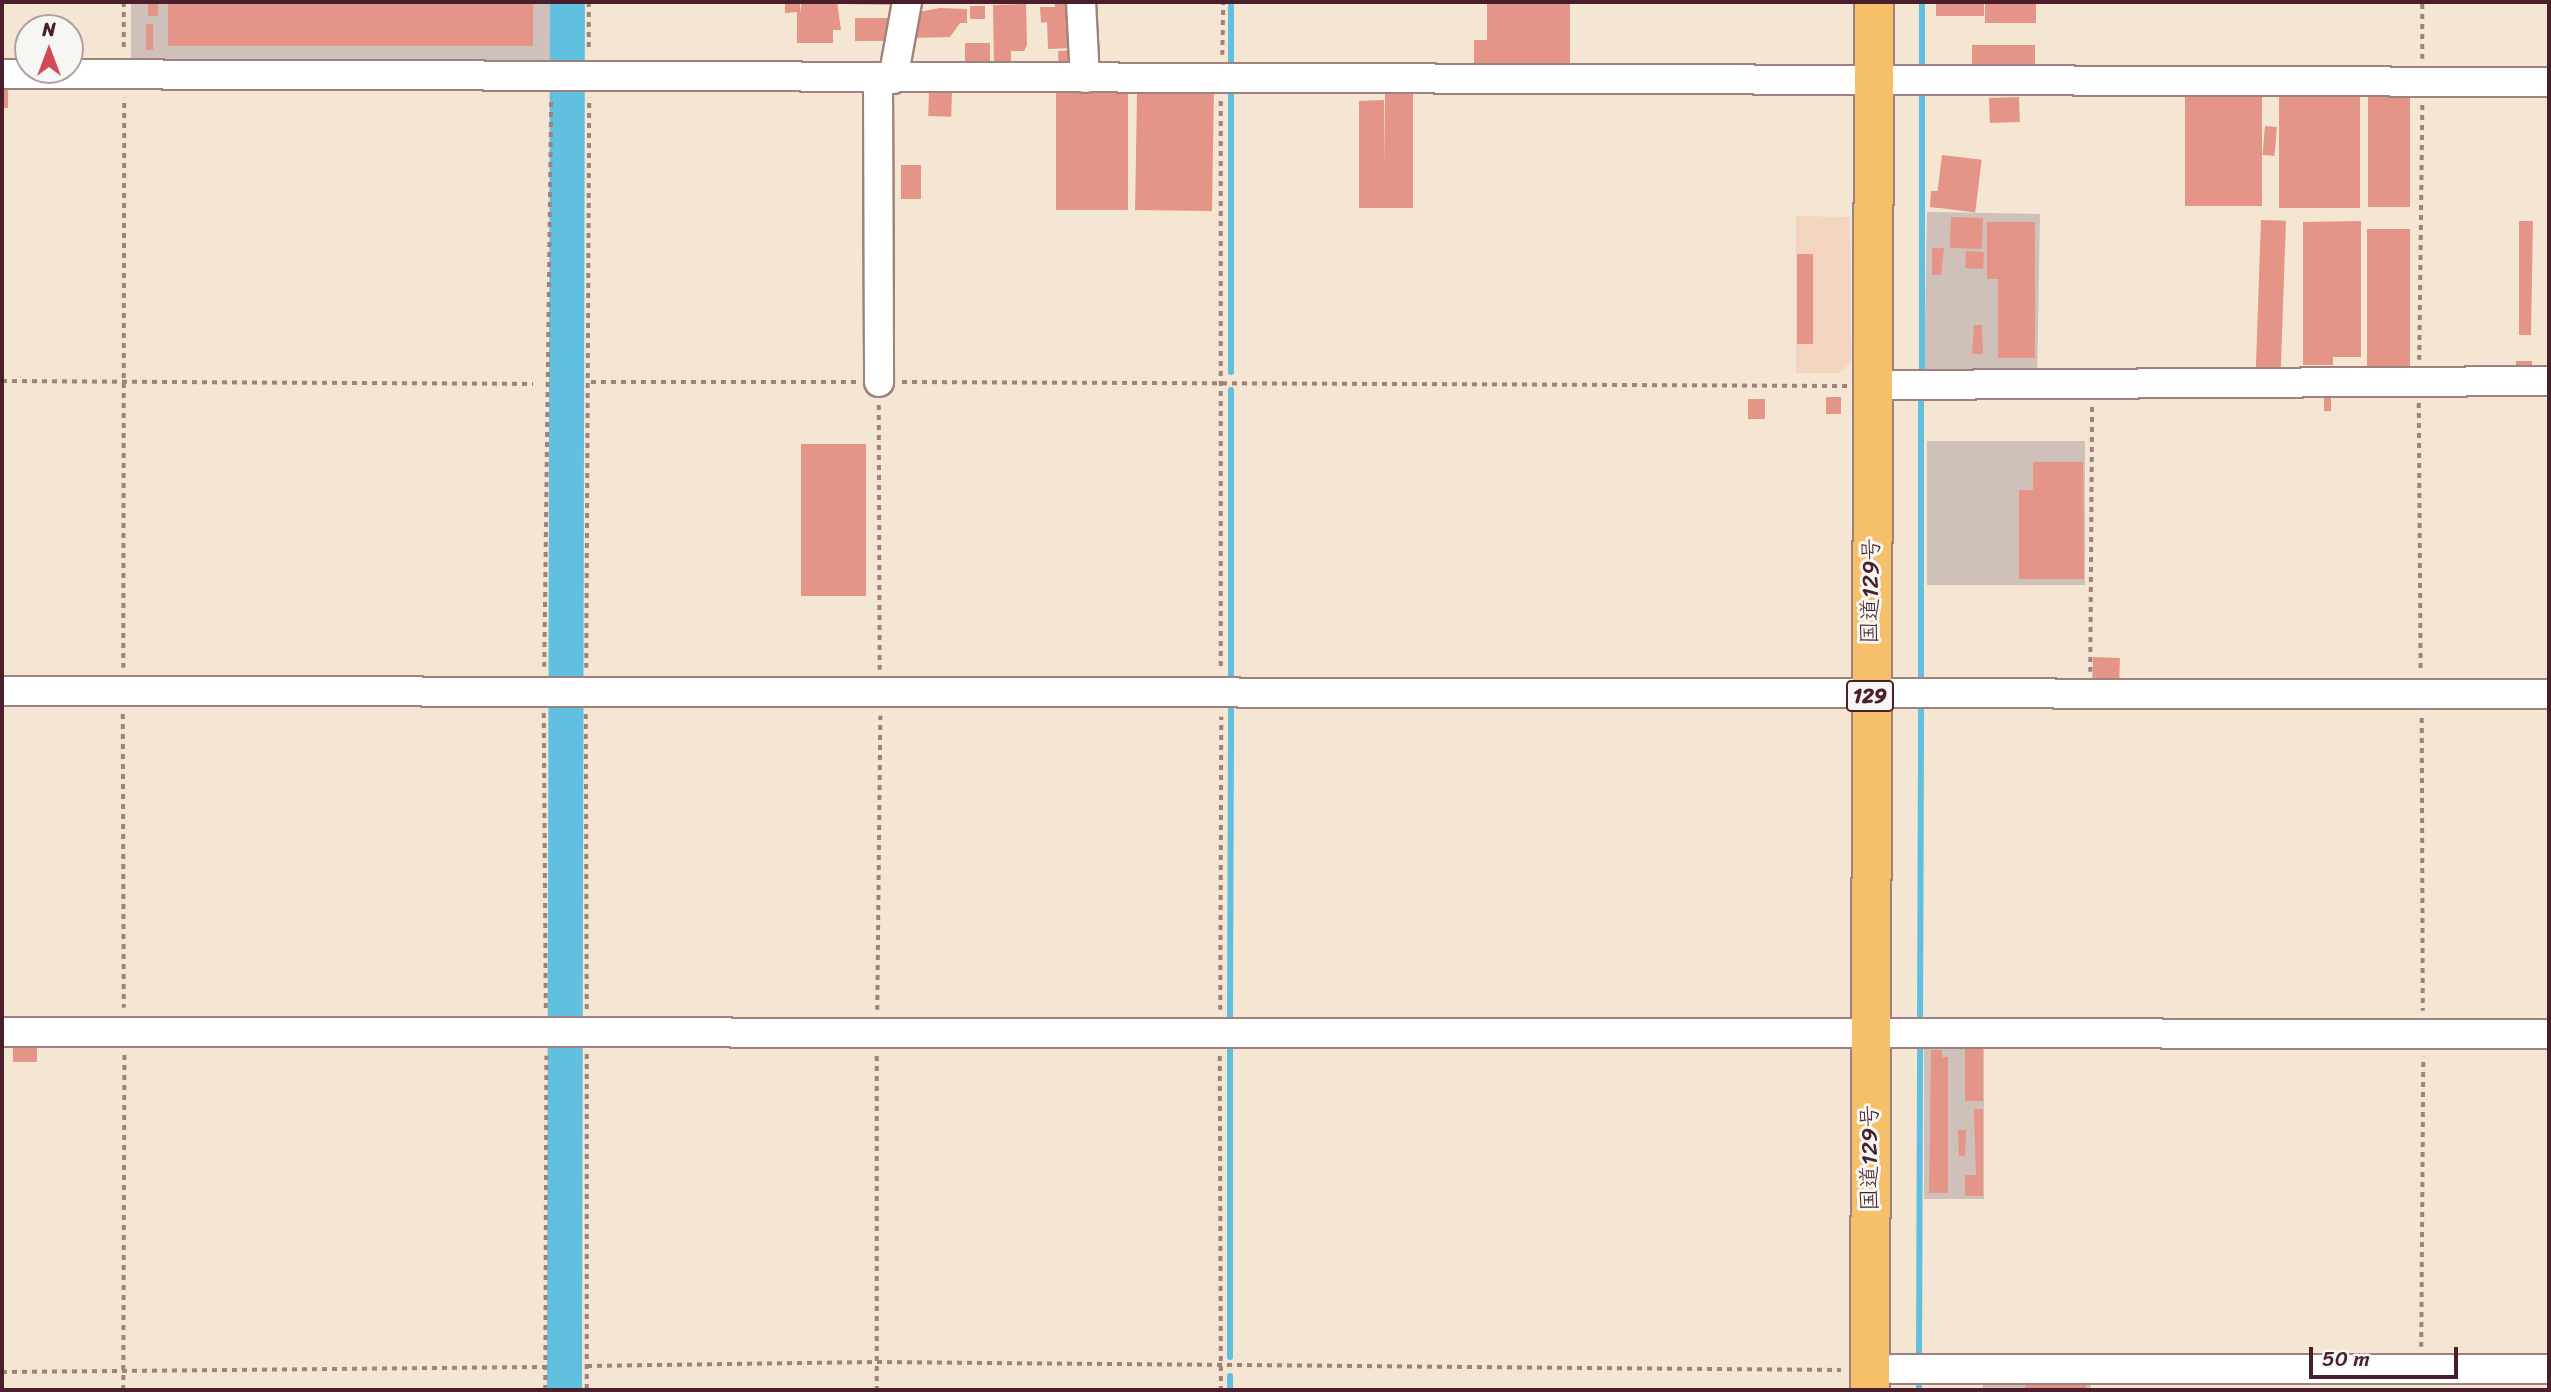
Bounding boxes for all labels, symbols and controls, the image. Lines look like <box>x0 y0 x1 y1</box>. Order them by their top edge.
text: N <box>42 13 56 46</box>
north arrow <box>14 14 84 84</box>
street label: 国道129号 <box>1856 538 1886 644</box>
road number: 129 <box>1846 678 1895 714</box>
street label: 国道129号 <box>1856 1105 1884 1211</box>
scale bar <box>2313 1332 2462 1376</box>
text: 50 m <box>2322 1340 2370 1378</box>

